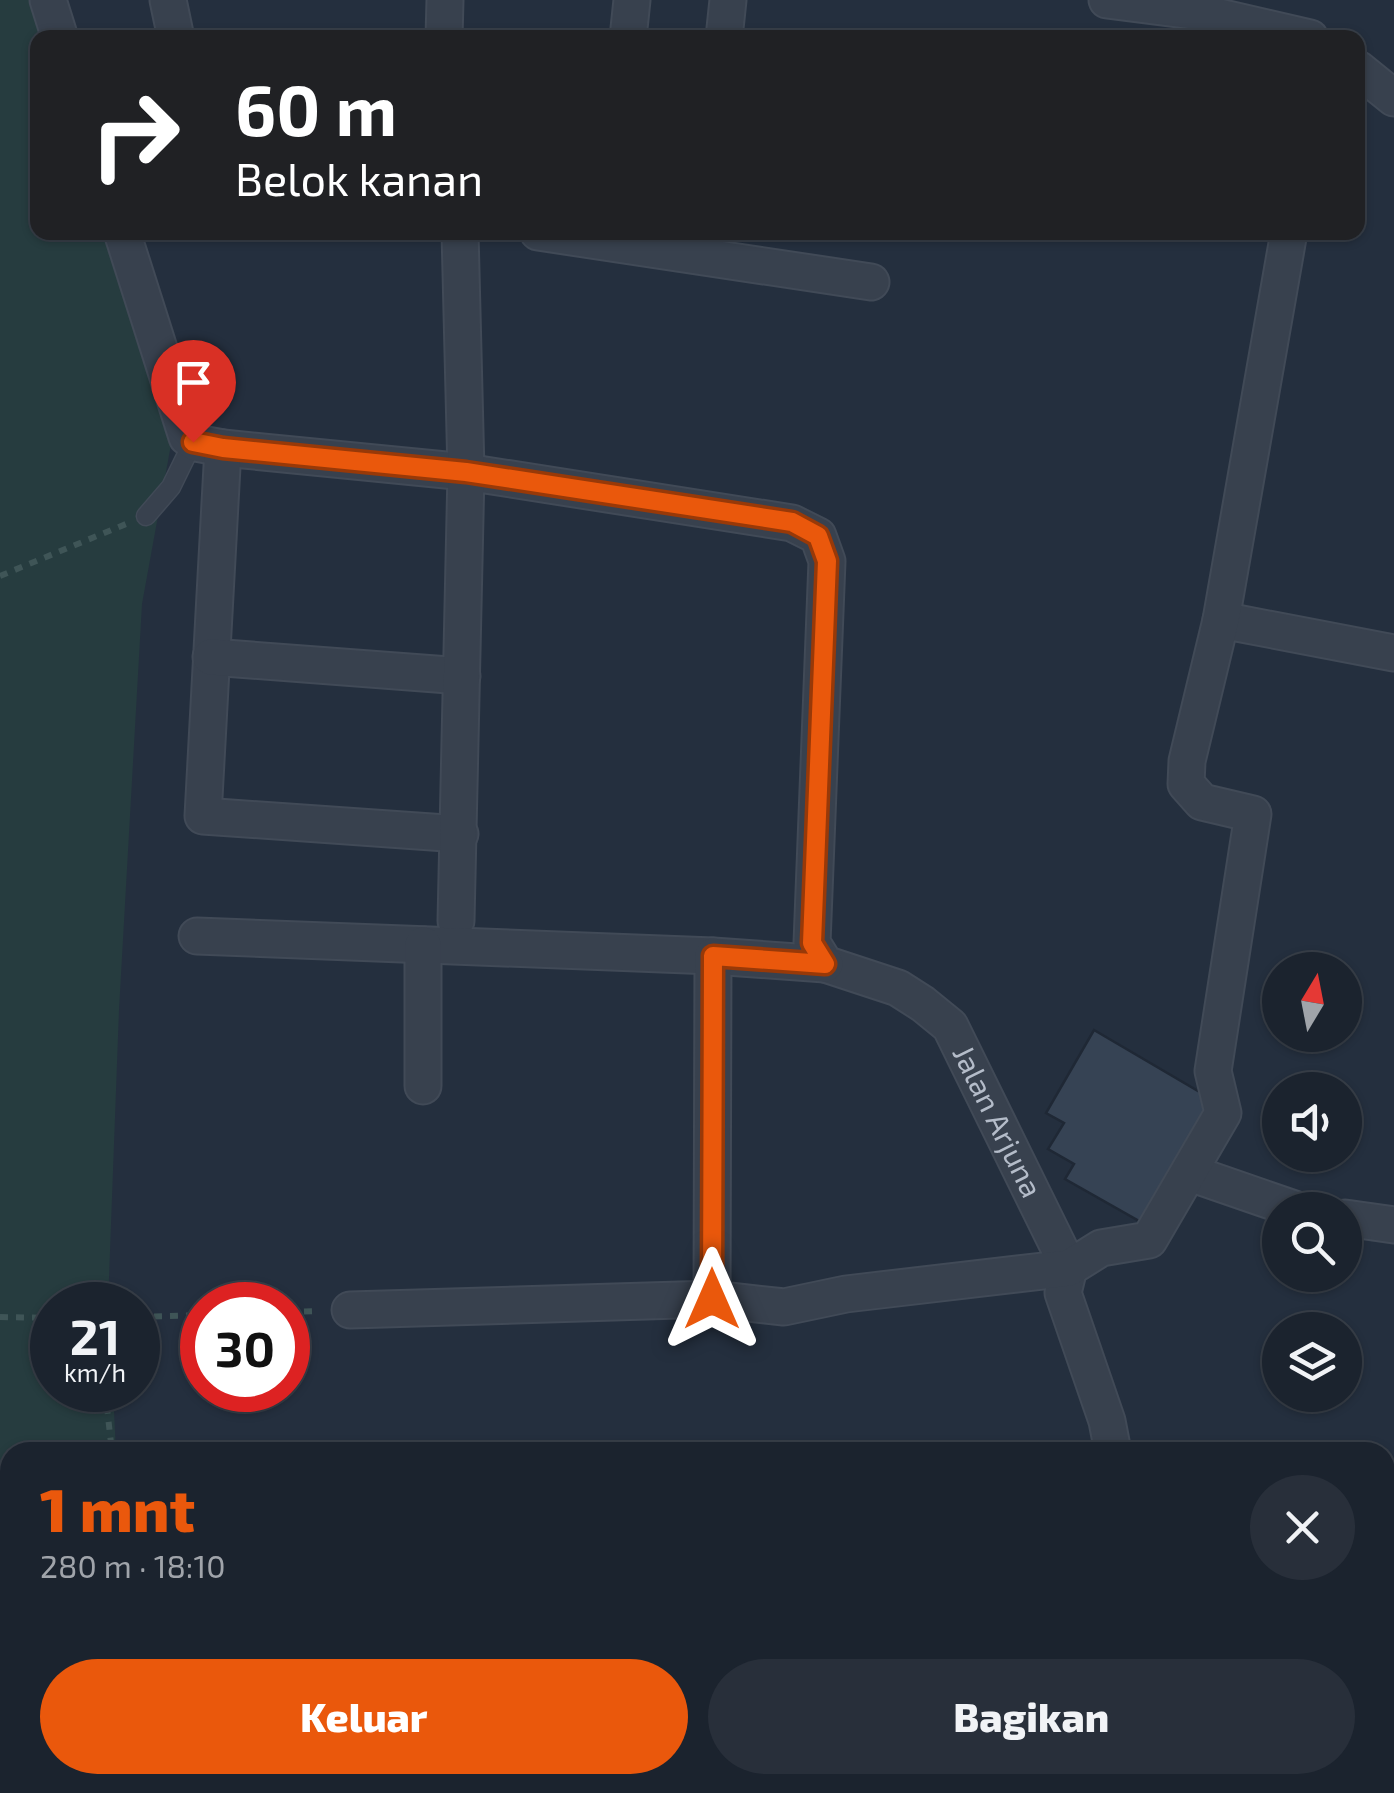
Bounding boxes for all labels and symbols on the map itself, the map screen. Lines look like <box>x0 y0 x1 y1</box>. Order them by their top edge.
pin <box>151 340 236 443</box>
north arrow <box>1262 952 1362 1052</box>
street label: Jalan Arjuna <box>946 1039 1051 1203</box>
position arrow <box>660 1247 764 1351</box>
speed limit sign: 30 <box>180 1282 310 1412</box>

